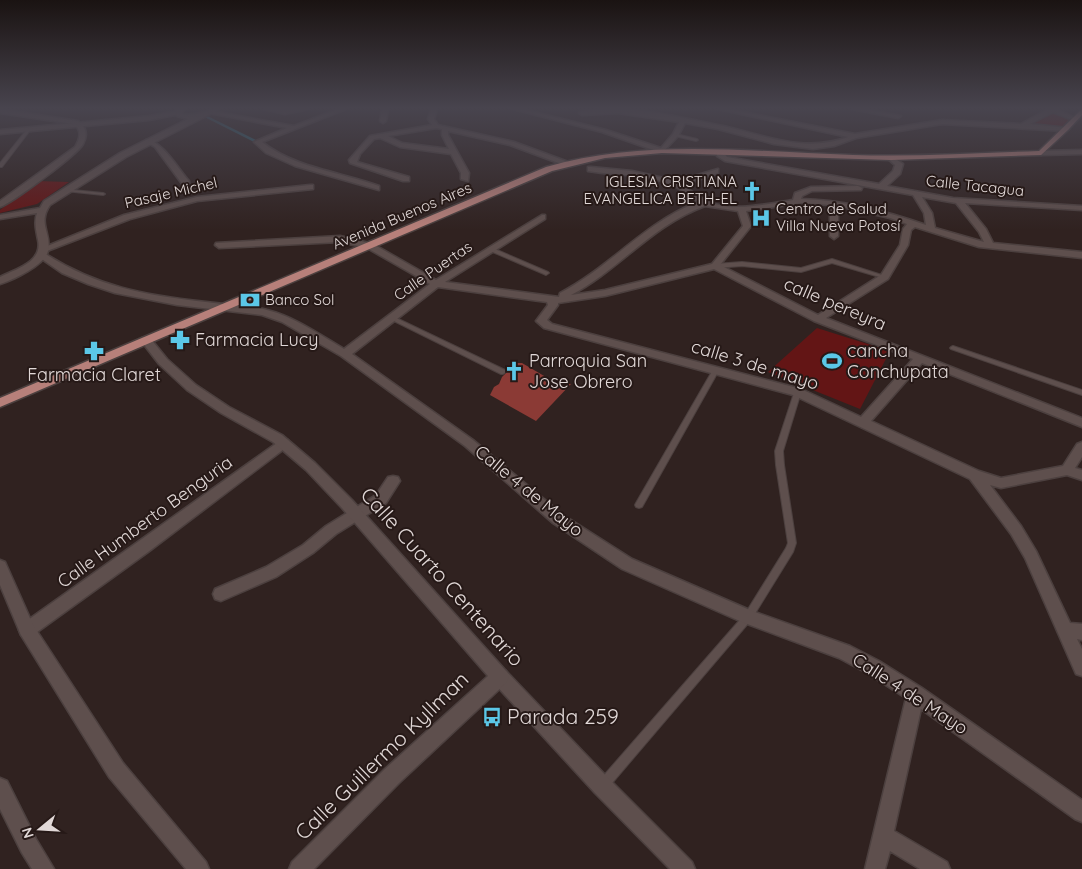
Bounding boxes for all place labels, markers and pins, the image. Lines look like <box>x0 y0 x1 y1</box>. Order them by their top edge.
place label: IGLESIA CRISTIANA EVANGELICA BETH-EL <box>584 172 737 208</box>
church icon: IGLESIA CRISTIANA EVANGELICA BETH-EL <box>741 180 763 202</box>
place label: Centro de Salud Villa Nueva Potosí <box>776 199 901 235</box>
hospital icon: Centro de Salud Villa Nueva Potosí <box>750 207 772 229</box>
bank icon: Banco Sol <box>239 289 261 311</box>
place label: Banco Sol <box>265 290 334 309</box>
place label: Farmacia Lucy <box>195 328 318 351</box>
pharmacy icon: Farmacia Lucy <box>169 329 191 351</box>
place label: cancha Conchupata <box>847 339 949 383</box>
pharmacy icon: Farmacia Claret <box>83 340 105 362</box>
place label: Parroquia San Jose Obrero <box>529 349 647 393</box>
sports icon: cancha Conchupata <box>821 350 843 372</box>
church icon: Parroquia San Jose Obrero <box>503 360 525 382</box>
place label: Farmacia Claret <box>27 363 161 386</box>
place label: Parada 259 <box>507 703 619 729</box>
bus stop icon: Parada 259 <box>481 706 503 728</box>

